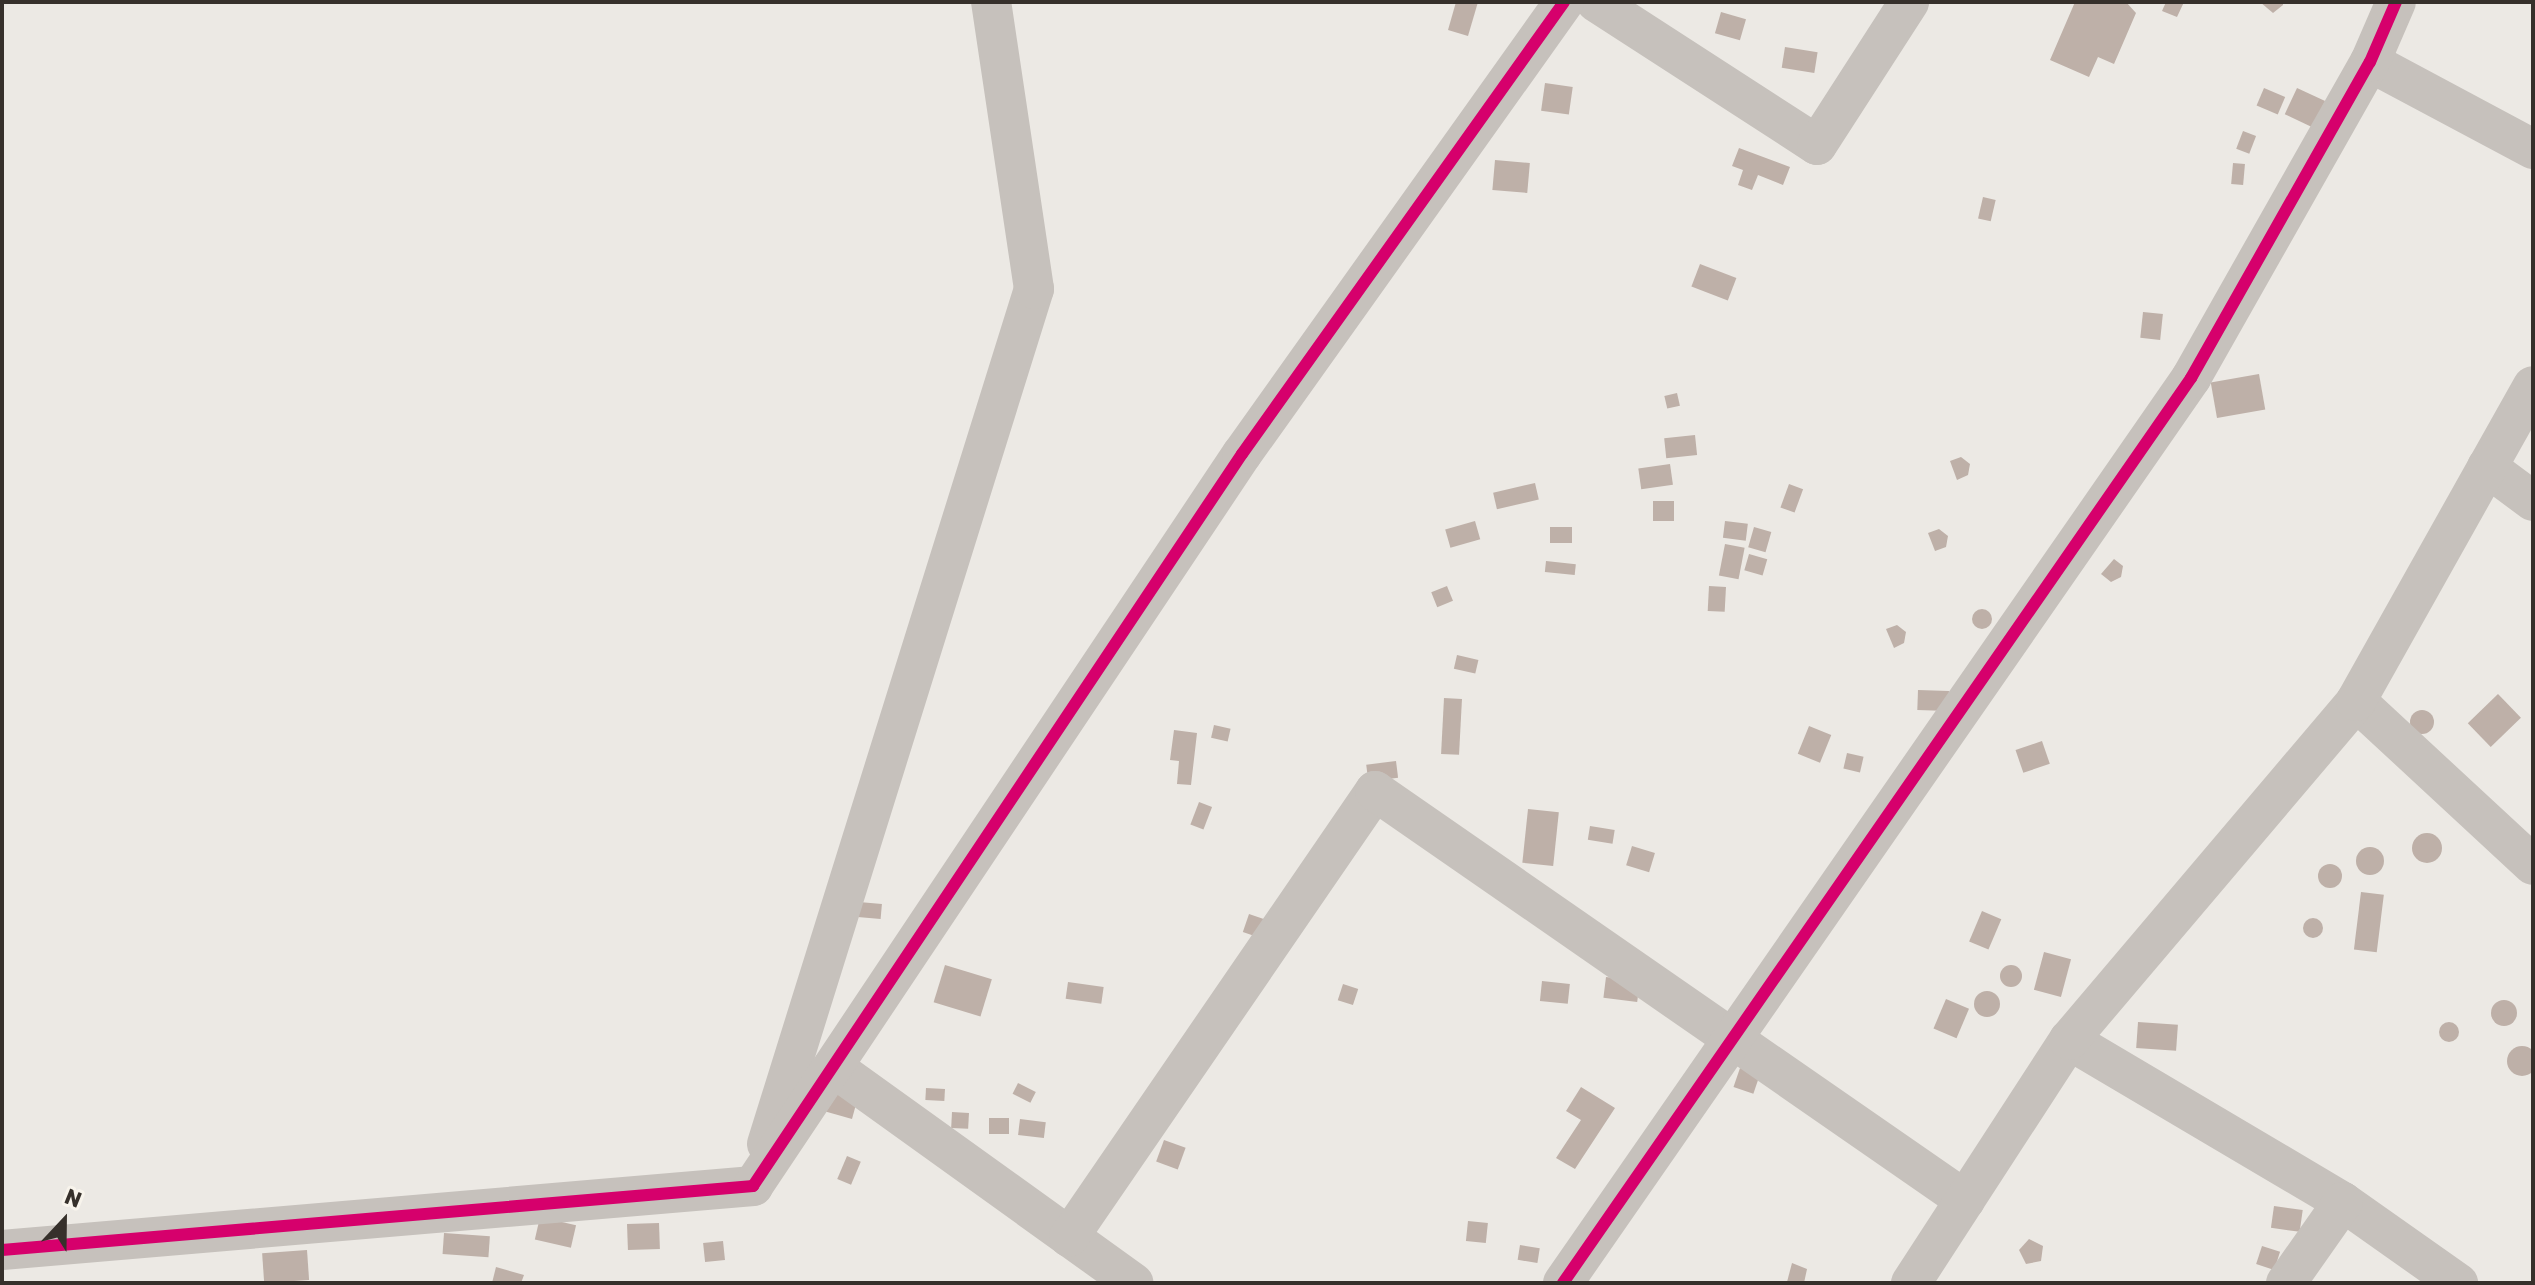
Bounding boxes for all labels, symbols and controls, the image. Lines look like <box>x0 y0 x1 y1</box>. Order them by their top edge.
north arrow <box>24 1181 104 1261</box>
text: N <box>61 1183 86 1214</box>

